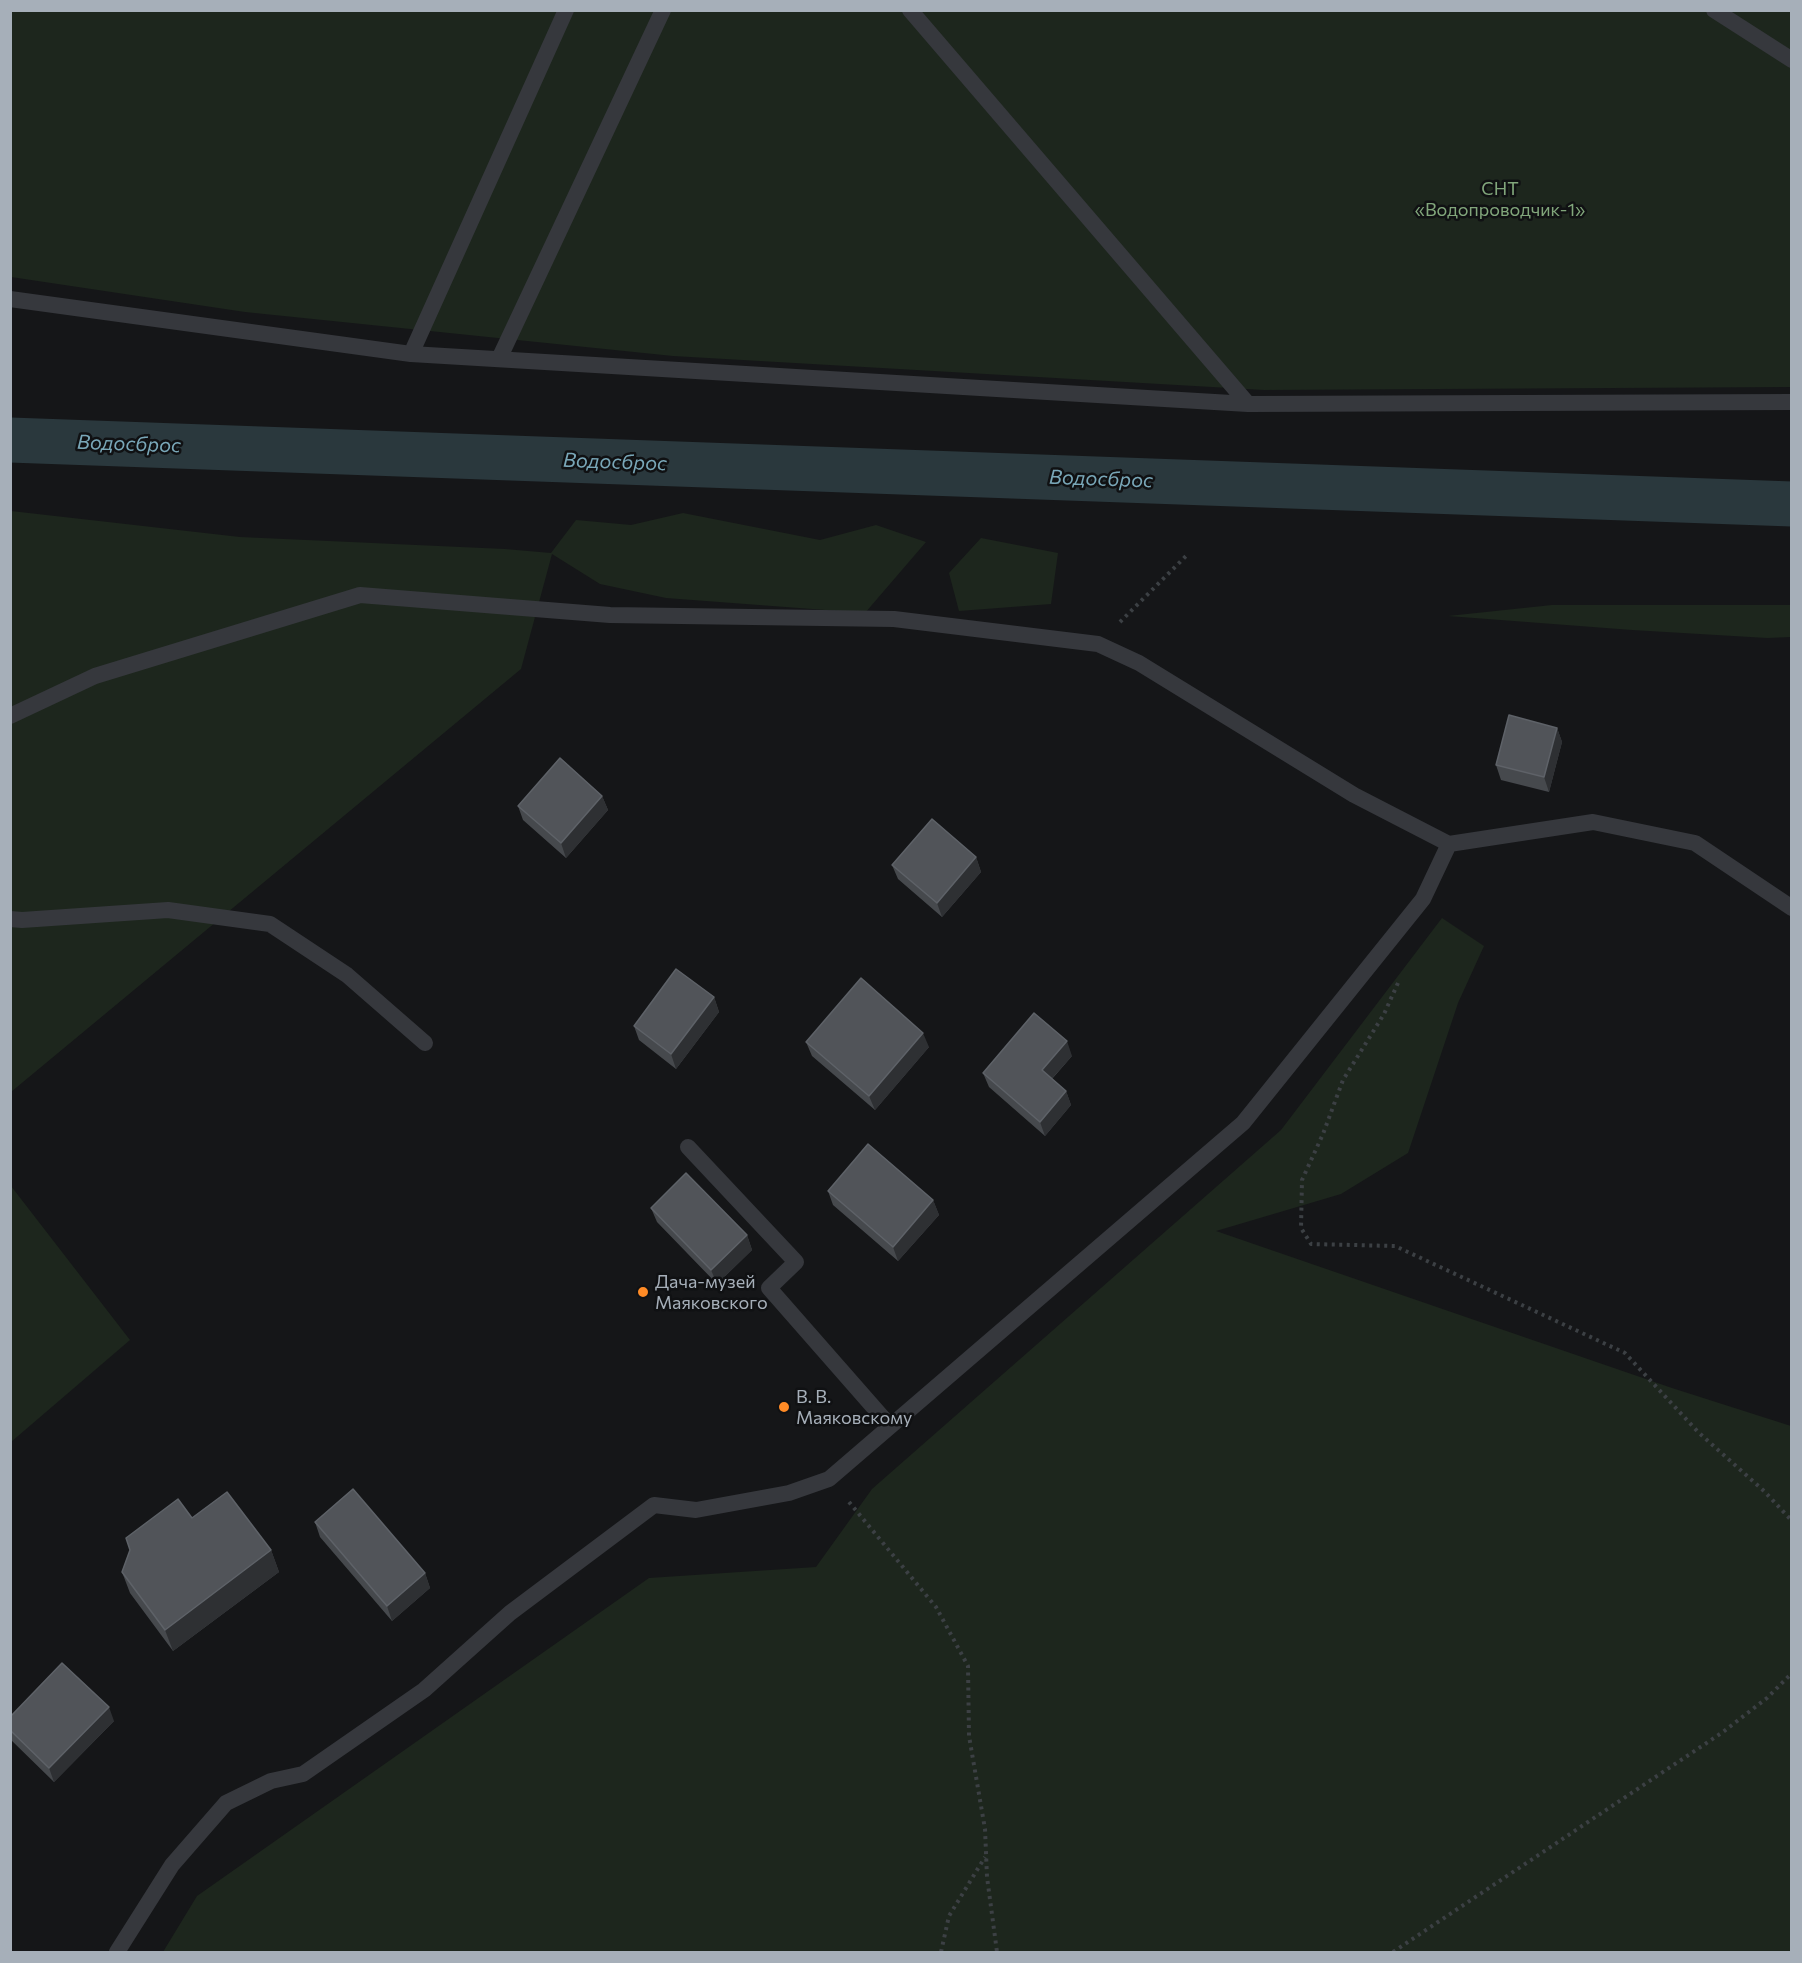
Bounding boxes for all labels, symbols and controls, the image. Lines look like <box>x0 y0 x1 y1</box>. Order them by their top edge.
park label: СНТ «Водопроводчик-1» <box>1415 178 1585 220</box>
water label: Водосброс <box>77 430 181 458</box>
water label: Водосброс <box>563 448 667 476</box>
water label: Водосброс <box>1049 465 1153 493</box>
place label: Дача-музей Маяковского <box>655 1271 768 1314</box>
marker: Дача-музей Маяковского <box>636 1285 650 1299</box>
place label: В. В. Маяковскому <box>796 1386 912 1428</box>
marker: В. В. Маяковскому <box>777 1400 791 1414</box>

